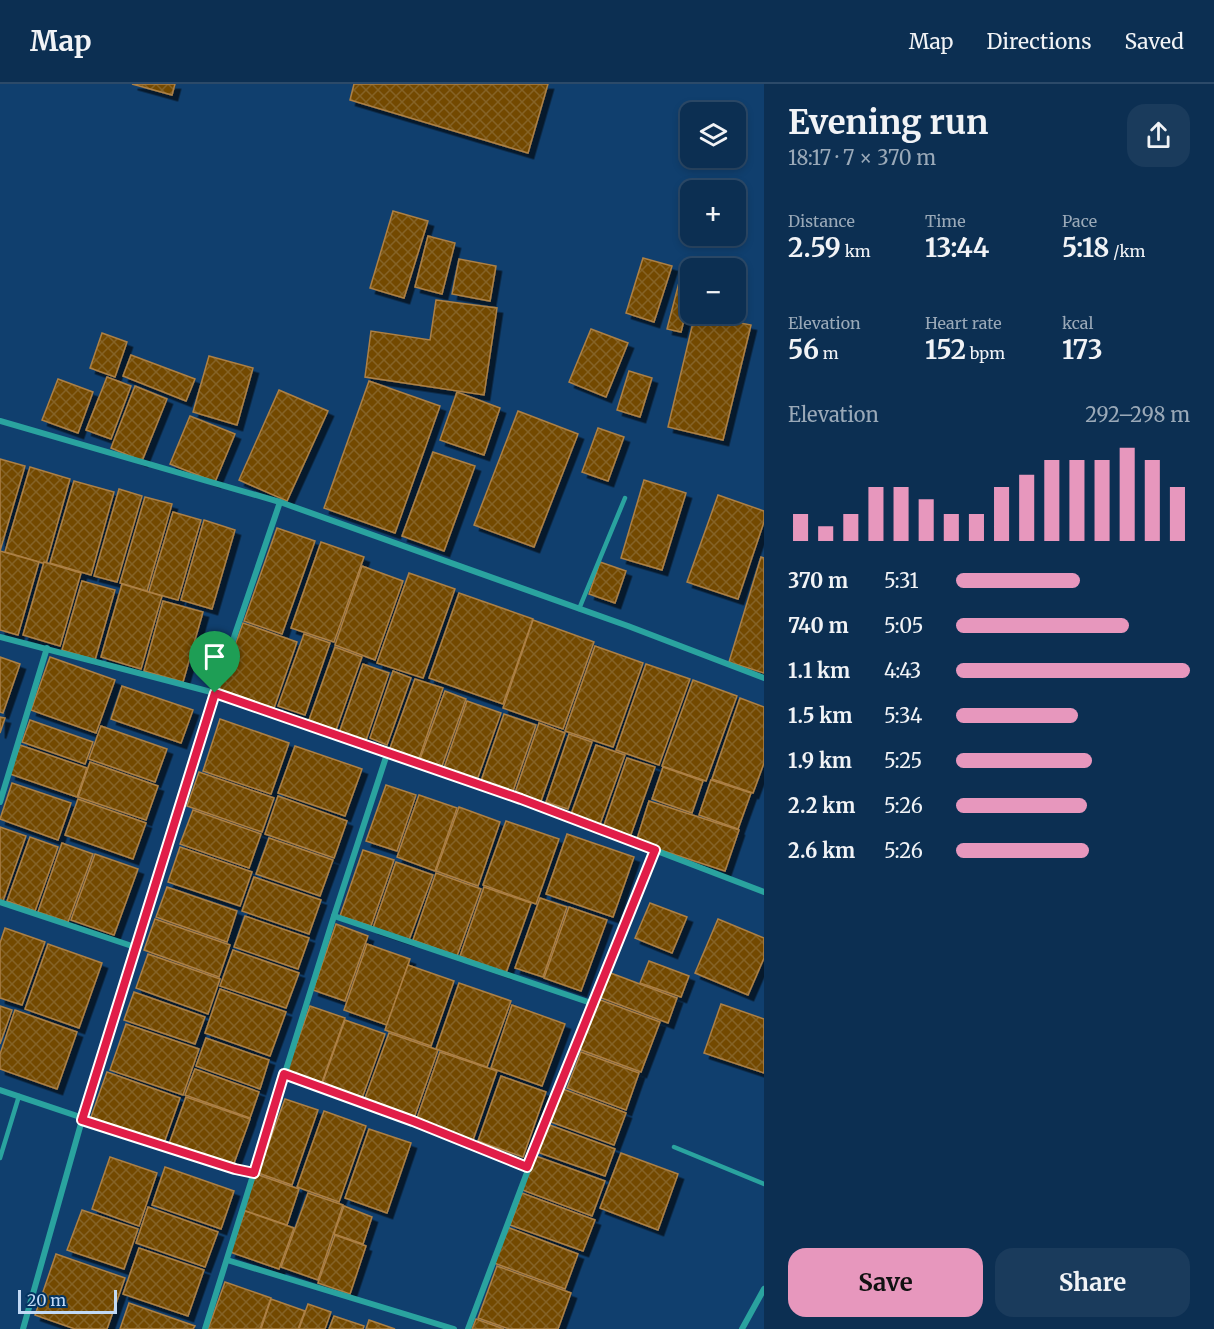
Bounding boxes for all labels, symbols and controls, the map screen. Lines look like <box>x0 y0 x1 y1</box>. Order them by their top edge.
text: Map <box>30 23 92 59</box>
text: Map <box>909 28 953 55</box>
text: Directions <box>986 28 1091 55</box>
text: Saved <box>1124 28 1184 55</box>
map controls <box>680 102 746 324</box>
button: layers <box>680 102 746 168</box>
text: Evening run <box>788 102 988 143</box>
button: share <box>1127 104 1190 167</box>
text: 18:17 · 7 × 370 m <box>788 145 936 170</box>
button: + <box>680 180 746 246</box>
text: Distance <box>788 211 855 231</box>
text: Time <box>925 211 966 231</box>
text: Pace <box>1062 211 1097 231</box>
text: 2.59 <box>788 231 841 264</box>
text: 13:44 <box>925 231 989 264</box>
text: 5:18 <box>1062 231 1109 264</box>
text: km <box>841 241 871 261</box>
text: /km <box>1109 241 1145 261</box>
button: − <box>680 258 746 324</box>
text: Elevation <box>788 313 861 333</box>
text: Heart rate <box>925 313 1002 333</box>
text: kcal <box>1062 313 1093 333</box>
text: 56 <box>788 333 819 366</box>
text: 152 <box>925 333 966 366</box>
text: 173 <box>1062 333 1103 366</box>
text: m <box>819 343 839 363</box>
text: bpm <box>966 343 1005 363</box>
text: Elevation <box>788 402 879 427</box>
text: 292–298 m <box>1085 402 1190 427</box>
text: 370 m <box>788 568 848 593</box>
text: 5:31 <box>884 568 919 593</box>
text: 740 m <box>788 613 849 638</box>
text: 5:05 <box>884 613 923 638</box>
pin <box>189 631 240 693</box>
icon: arrive <box>198 640 231 673</box>
text: 1.1 km <box>788 658 850 683</box>
text: 4:43 <box>884 658 921 683</box>
text: 1.5 km <box>788 703 852 728</box>
text: 5:34 <box>884 703 922 728</box>
text: 1.9 km <box>788 748 852 773</box>
text: 5:25 <box>884 748 922 773</box>
text: 2.2 km <box>788 793 855 818</box>
text: 5:26 <box>884 793 923 818</box>
text: 2.6 km <box>788 838 855 863</box>
text: 5:26 <box>884 838 923 863</box>
button: Save <box>788 1248 983 1317</box>
button: Share <box>995 1248 1190 1317</box>
scale bar <box>18 1287 117 1314</box>
text: 20 m <box>27 1290 66 1310</box>

